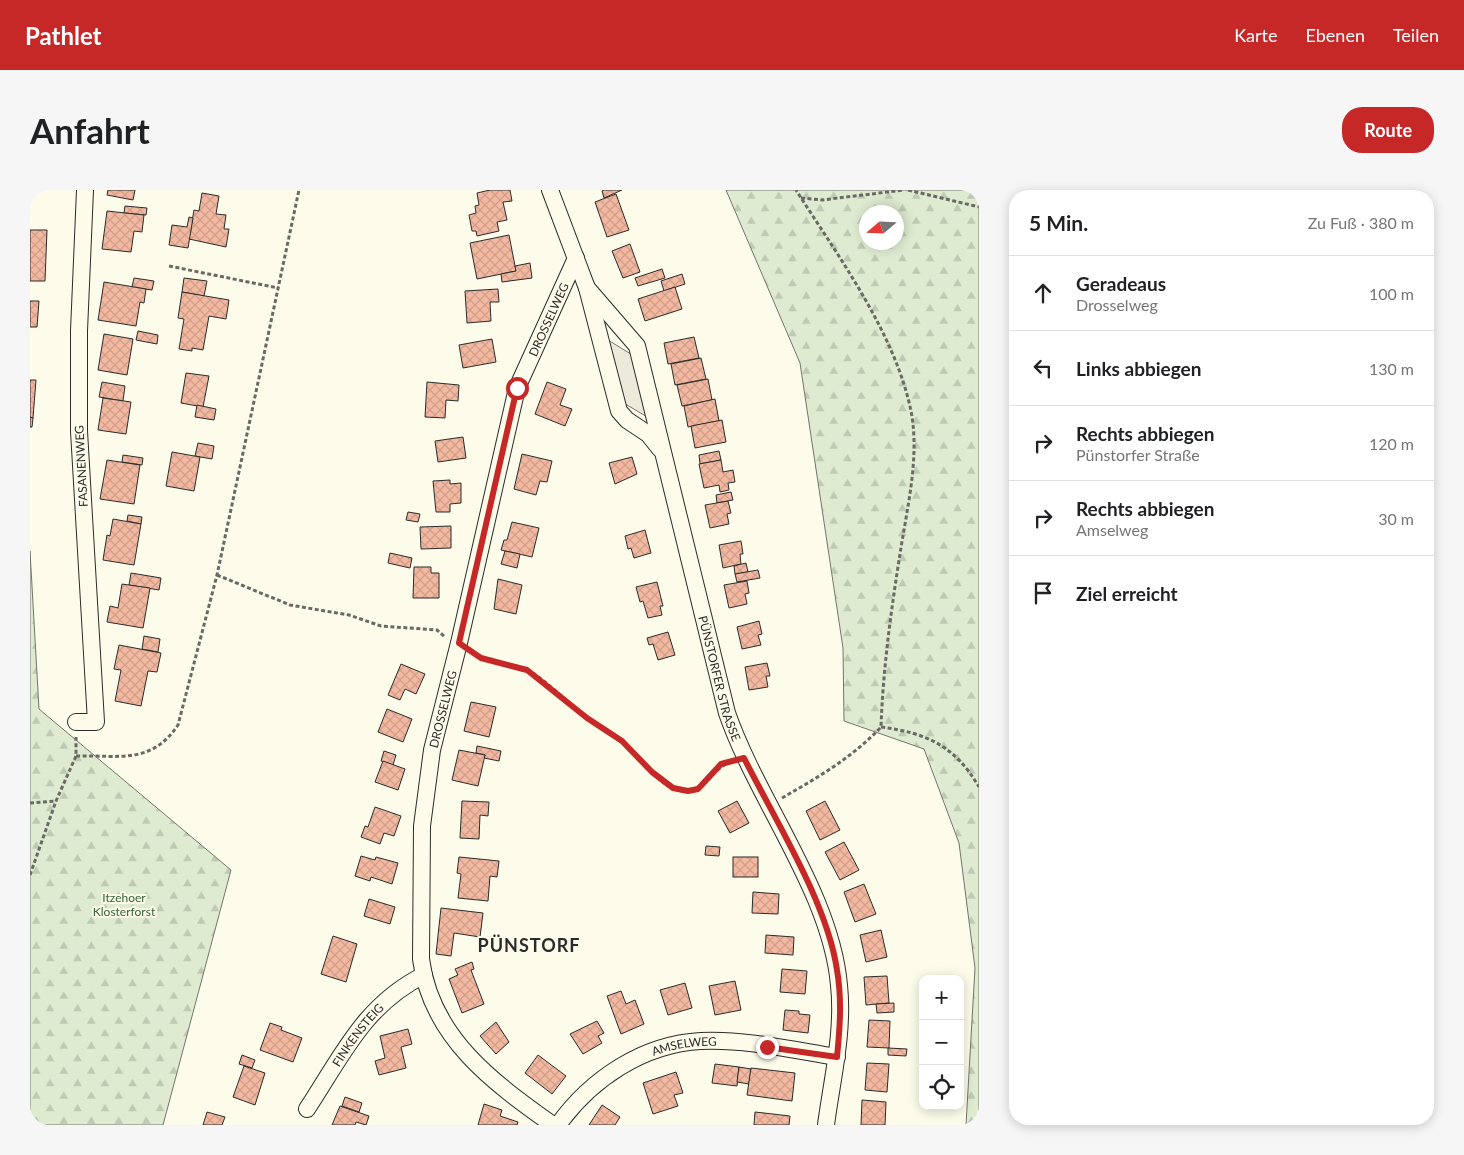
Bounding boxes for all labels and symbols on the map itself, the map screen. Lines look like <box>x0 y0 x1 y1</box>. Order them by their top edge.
north arrow <box>859 205 904 250</box>
street label: DROSSELWEG <box>525 280 572 359</box>
route start <box>506 377 529 400</box>
street label: FASANENWEG <box>71 424 91 507</box>
street label: PÜNSTORFER STRASSE <box>696 614 745 743</box>
street label: DROSSELWEG <box>425 668 459 749</box>
park label: Itzehoer Klosterforst <box>93 890 156 919</box>
district label: PÜNSTORF <box>478 934 580 956</box>
street label: FINKENSTEIG <box>328 1000 386 1069</box>
street label: AMSELWEG <box>649 1033 717 1058</box>
route end <box>756 1036 779 1059</box>

